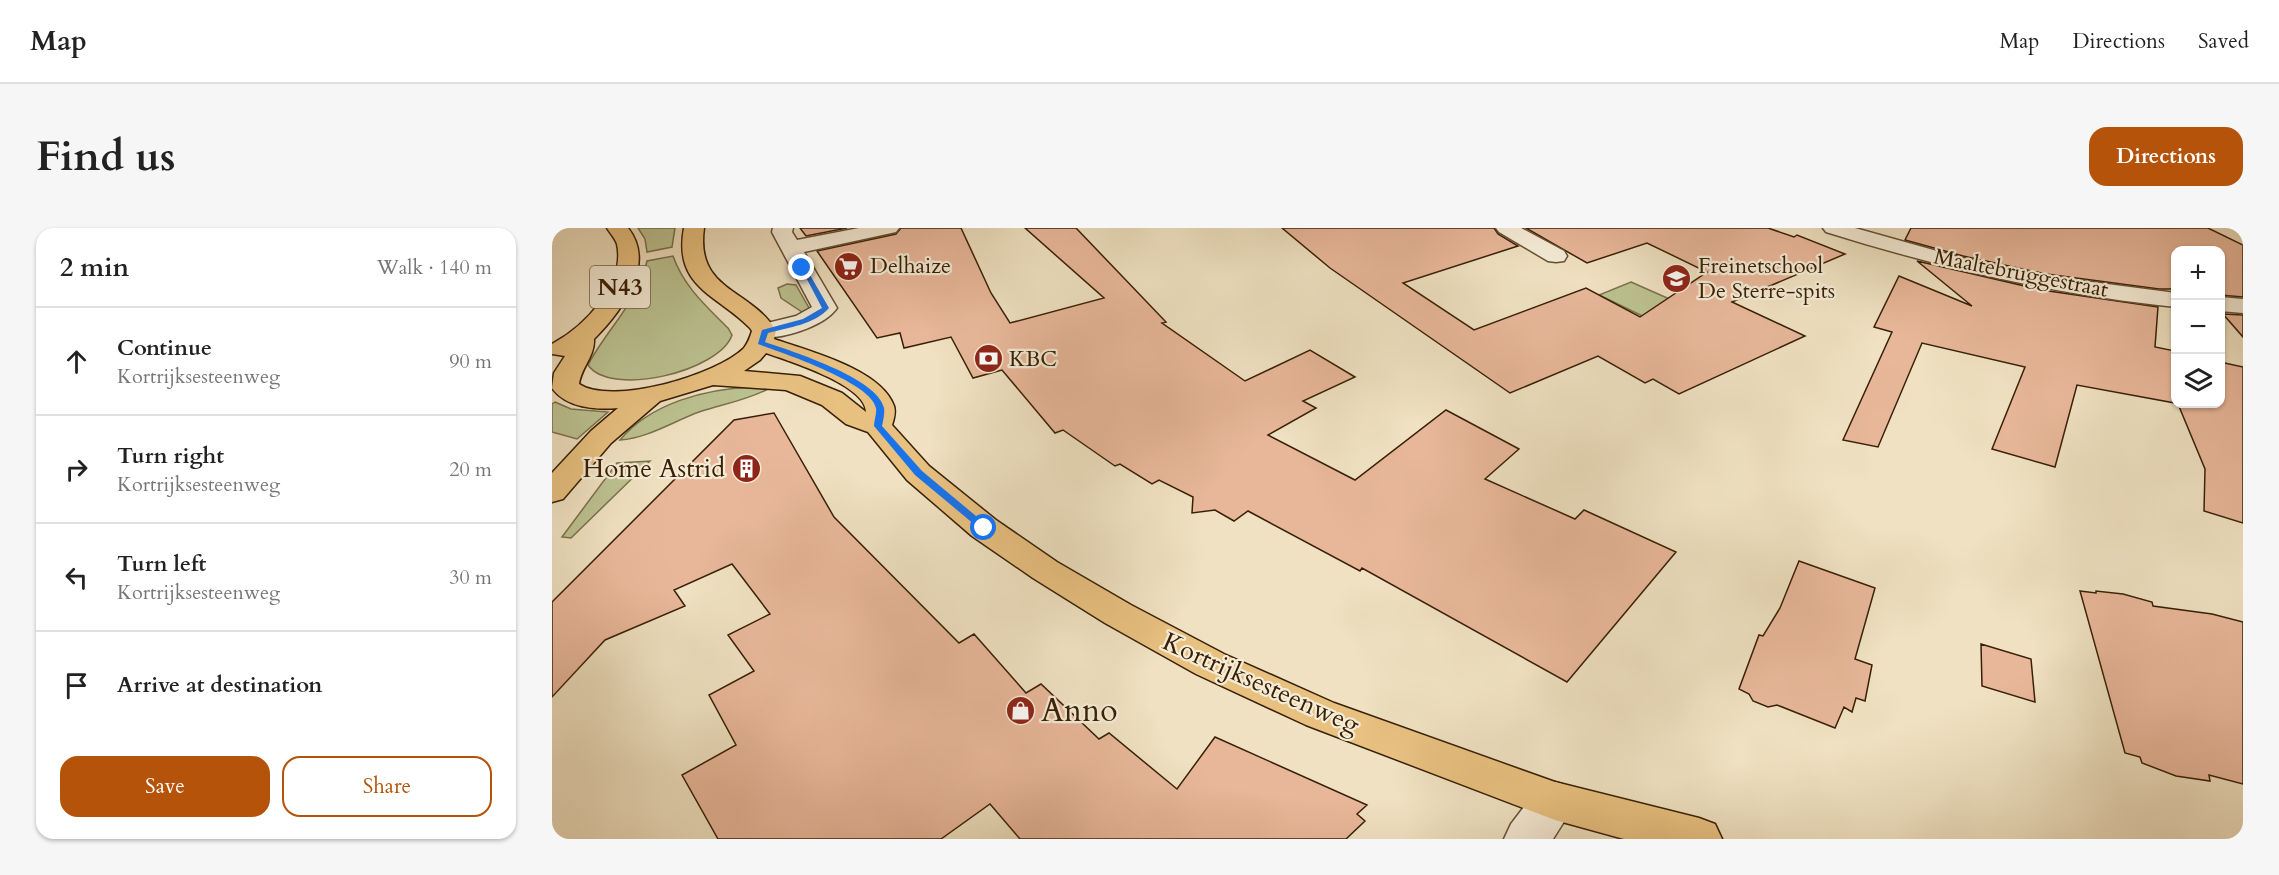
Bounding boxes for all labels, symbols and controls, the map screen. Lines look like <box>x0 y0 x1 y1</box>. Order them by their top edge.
text: Map <box>30 22 87 60</box>
text: Map <box>1999 27 2039 56</box>
text: Directions <box>2072 27 2165 56</box>
text: Saved <box>2198 27 2249 56</box>
button: Directions <box>2089 127 2243 186</box>
text: Find us <box>36 128 176 185</box>
street label: Maaltebruggestraat <box>1931 241 2111 305</box>
map controls <box>2171 246 2225 408</box>
button: + <box>2171 246 2225 300</box>
text: 2 min <box>60 250 129 285</box>
supermarket icon: Delhaize <box>833 250 865 282</box>
place label: Delhaize <box>870 251 951 281</box>
place label: Freinetschool De Sterre-spits <box>1698 251 1835 306</box>
text: Walk · 140 m <box>377 254 492 281</box>
route end <box>788 254 814 280</box>
school or university icon: Freinetschool De Sterre-spits <box>1661 263 1693 295</box>
road number: N43 <box>590 266 650 308</box>
button: − <box>2171 300 2225 354</box>
text: Continue <box>117 333 212 363</box>
bank icon: KBC <box>972 343 1004 375</box>
place label: KBC <box>1009 344 1057 374</box>
icon: ahead <box>60 345 93 378</box>
text: 90 m <box>449 348 492 375</box>
button: layers <box>2171 354 2225 408</box>
text: Kortrijksesteenweg <box>117 363 280 390</box>
text: Turn right <box>117 441 224 471</box>
place label: Home Astrid <box>582 451 725 486</box>
building icon: Home Astrid <box>730 452 762 484</box>
icon: right <box>60 453 93 486</box>
text: 20 m <box>449 456 492 483</box>
text: Kortrijksesteenweg <box>117 471 280 498</box>
route start <box>970 514 996 540</box>
text: Turn left <box>117 549 206 579</box>
icon: left <box>60 561 93 594</box>
text: 30 m <box>449 564 492 591</box>
text: Kortrijksesteenweg <box>117 579 280 606</box>
street label: Kortrijksesteenweg <box>1157 624 1365 742</box>
icon: arrive <box>60 669 93 702</box>
text: Arrive at destination <box>117 670 322 700</box>
place label: Anno <box>1041 689 1117 733</box>
shop icon: Anno <box>1004 695 1036 727</box>
button: Save <box>60 756 270 817</box>
button: Share <box>282 756 492 817</box>

